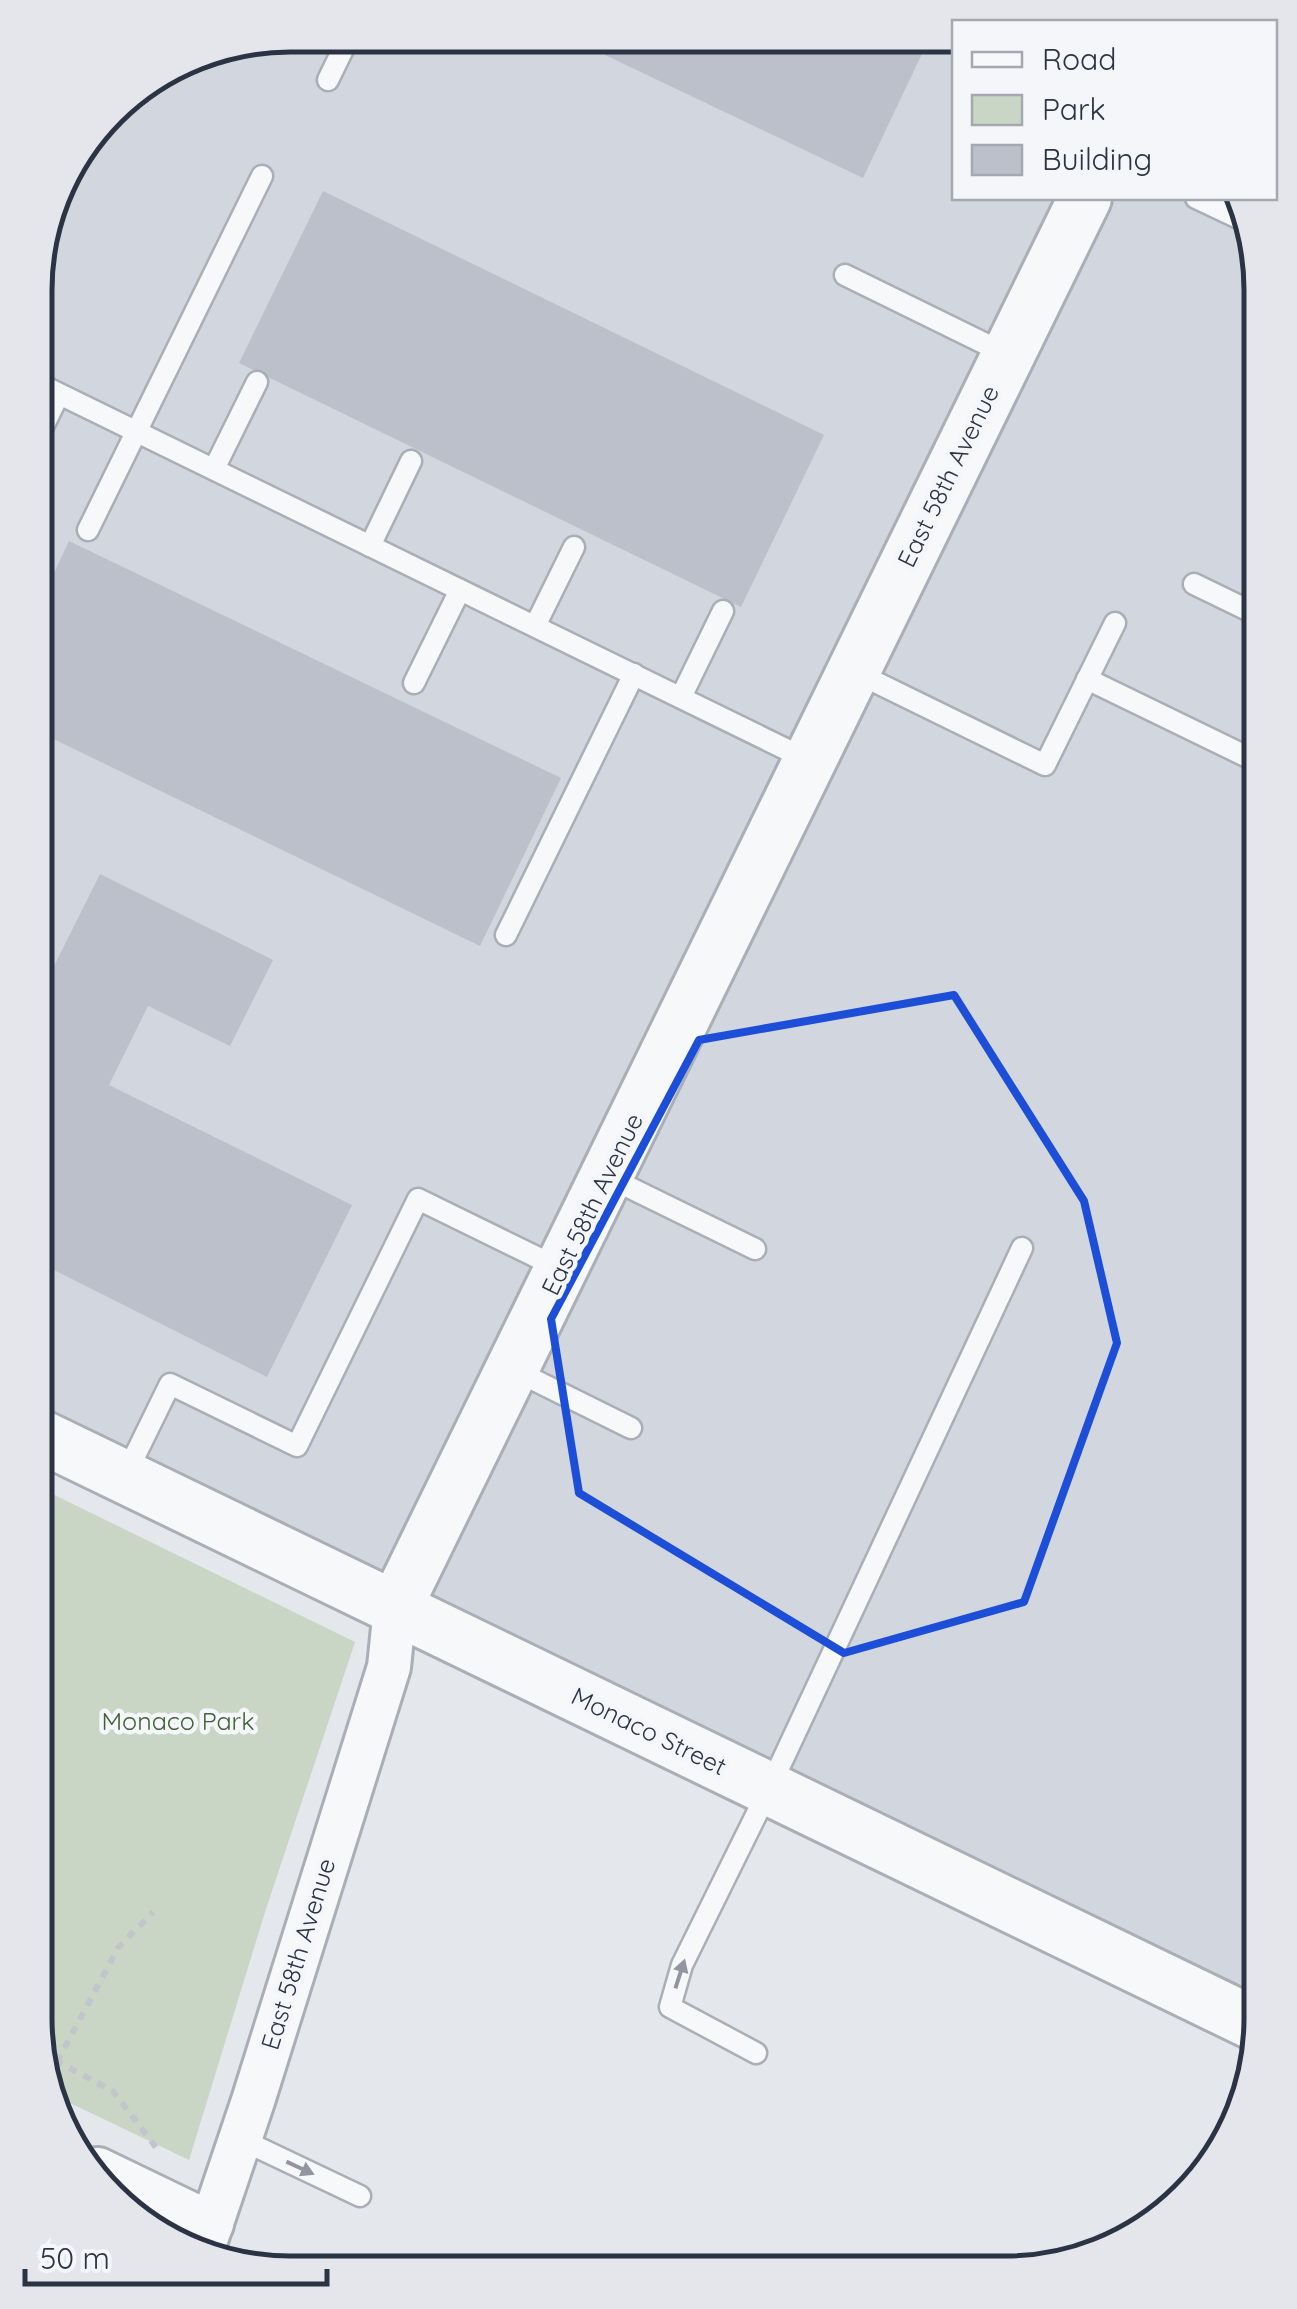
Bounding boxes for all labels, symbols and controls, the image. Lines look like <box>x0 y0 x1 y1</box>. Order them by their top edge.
legend <box>952 20 1277 200</box>
text: Road <box>1042 40 1116 78</box>
text: Park <box>1042 90 1106 128</box>
text: Building <box>1042 140 1152 178</box>
street label: East 58th Avenue <box>890 380 1005 572</box>
street label: East 58th Avenue <box>534 1108 649 1300</box>
street label: Monaco Street <box>567 1680 732 1781</box>
park label: Monaco Park <box>101 1705 255 1736</box>
street label: East 58th Avenue <box>254 1854 341 2053</box>
one-way arrow <box>673 1958 688 1989</box>
one-way arrow <box>286 2159 315 2176</box>
scale bar <box>25 2224 328 2286</box>
text: 50 m <box>40 2239 110 2277</box>

